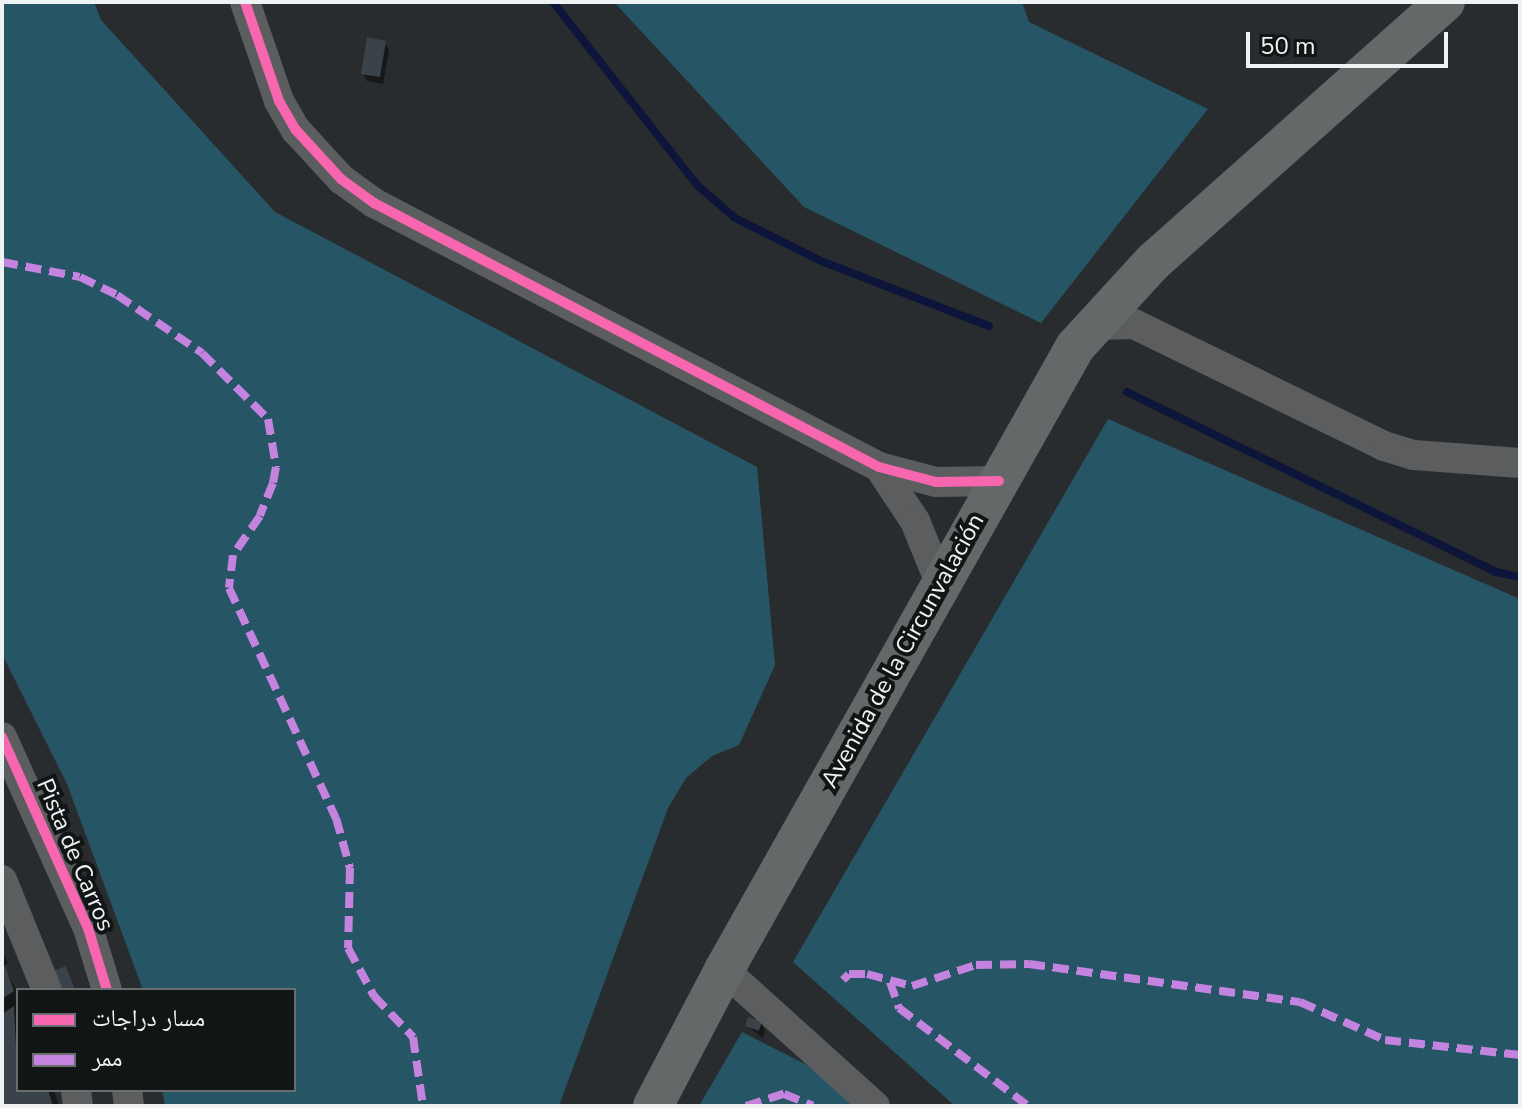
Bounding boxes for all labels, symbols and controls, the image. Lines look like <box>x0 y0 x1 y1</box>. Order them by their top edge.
scale bar <box>1250 16 1452 66</box>
text: 50 m <box>1260 30 1316 62</box>
street label: Avenida de la Circunvalación <box>815 509 991 793</box>
street label: Pista de Carros <box>30 774 120 936</box>
legend <box>16 988 296 1092</box>
text: مسار دراجات <box>92 1002 205 1034</box>
text: ممر <box>92 1042 123 1074</box>

